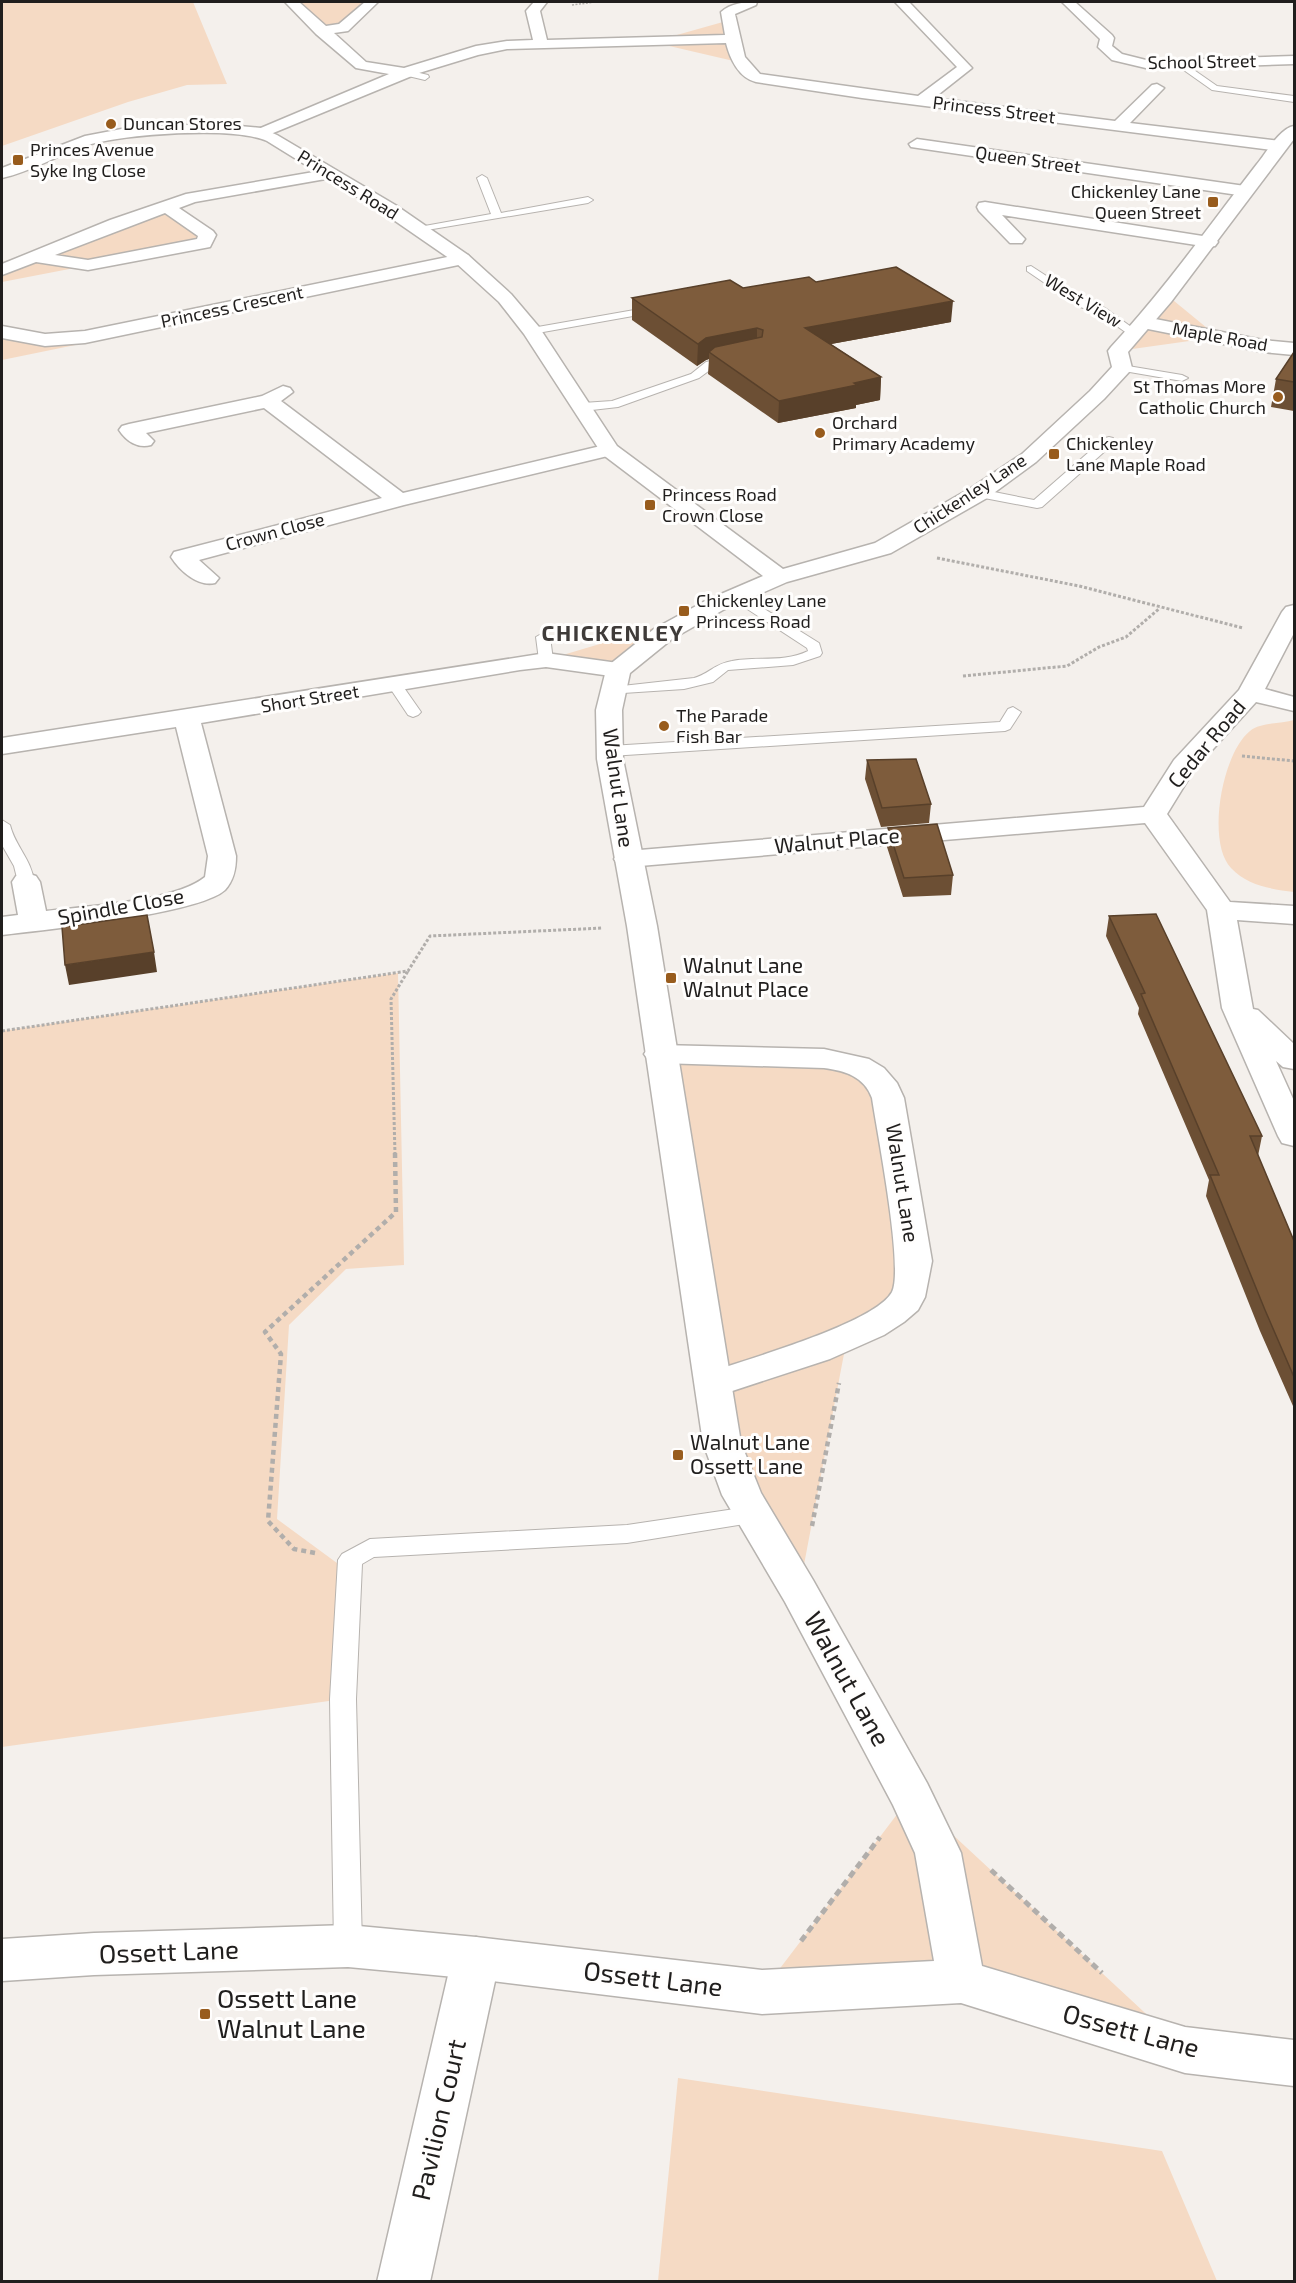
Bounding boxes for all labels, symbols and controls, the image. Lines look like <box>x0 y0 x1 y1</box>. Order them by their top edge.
street label: School Street <box>1147 49 1257 73</box>
street label: Princess Street <box>932 91 1057 127</box>
place label: Duncan Stores <box>123 112 242 134</box>
marker: Duncan Stores <box>104 117 118 131</box>
place label: Princes Avenue Syke Ing Close <box>30 138 154 181</box>
street label: Queen Street <box>974 141 1082 177</box>
street label: Princess Road <box>294 144 403 224</box>
marker: Princes Avenue Syke Ing Close <box>11 153 25 167</box>
place label: Chickenley Lane Queen Street <box>1071 180 1201 223</box>
marker: Chickenley Lane Queen Street <box>1206 195 1220 209</box>
street label: West View <box>1041 269 1126 332</box>
street label: Princess Crescent <box>159 280 305 332</box>
street label: Maple Road <box>1171 317 1270 355</box>
place label: St Thomas More Catholic Church <box>1133 375 1266 418</box>
marker: St Thomas More Catholic Church <box>1271 390 1285 404</box>
place label: Orchard Primary Academy <box>832 411 976 454</box>
marker: Orchard Primary Academy <box>813 426 827 440</box>
place label: Chickenley Lane Maple Road <box>1066 432 1206 475</box>
marker: Chickenley Lane Maple Road <box>1047 447 1061 461</box>
street label: Chickenley Lane <box>909 448 1030 538</box>
place label: Princess Road Crown Close <box>662 483 777 526</box>
marker: Princess Road Crown Close <box>643 498 657 512</box>
street label: Crown Close <box>223 507 327 555</box>
place label: Chickenley Lane Princess Road <box>696 589 826 632</box>
marker: Chickenley Lane Princess Road <box>677 604 691 618</box>
district label: CHICKENLEY <box>542 619 684 645</box>
street label: Short Street <box>259 679 361 717</box>
street label: Cedar Road <box>1162 694 1250 792</box>
place label: The Parade Fish Bar <box>676 704 768 747</box>
marker: The Parade Fish Bar <box>657 719 671 733</box>
street label: Walnut Lane <box>599 727 640 849</box>
street label: Walnut Place <box>773 822 901 857</box>
street label: Spindle Close <box>56 882 186 929</box>
place label: Walnut Lane Walnut Place <box>683 952 809 1001</box>
marker: Walnut Lane Walnut Place <box>664 971 678 985</box>
street label: Walnut Lane <box>882 1122 925 1244</box>
place label: Walnut Lane Ossett Lane <box>690 1429 810 1478</box>
marker: Walnut Lane Ossett Lane <box>671 1448 685 1462</box>
street label: Walnut Lane <box>799 1606 898 1751</box>
street label: Ossett Lane <box>98 1933 239 1968</box>
street label: Ossett Lane <box>582 1954 725 2001</box>
place label: Ossett Lane Walnut Lane <box>217 1982 366 2043</box>
street label: Ossett Lane <box>1060 1996 1203 2063</box>
marker: Ossett Lane Walnut Lane <box>198 2007 212 2021</box>
street label: Pavilion Court <box>404 2036 471 2203</box>

